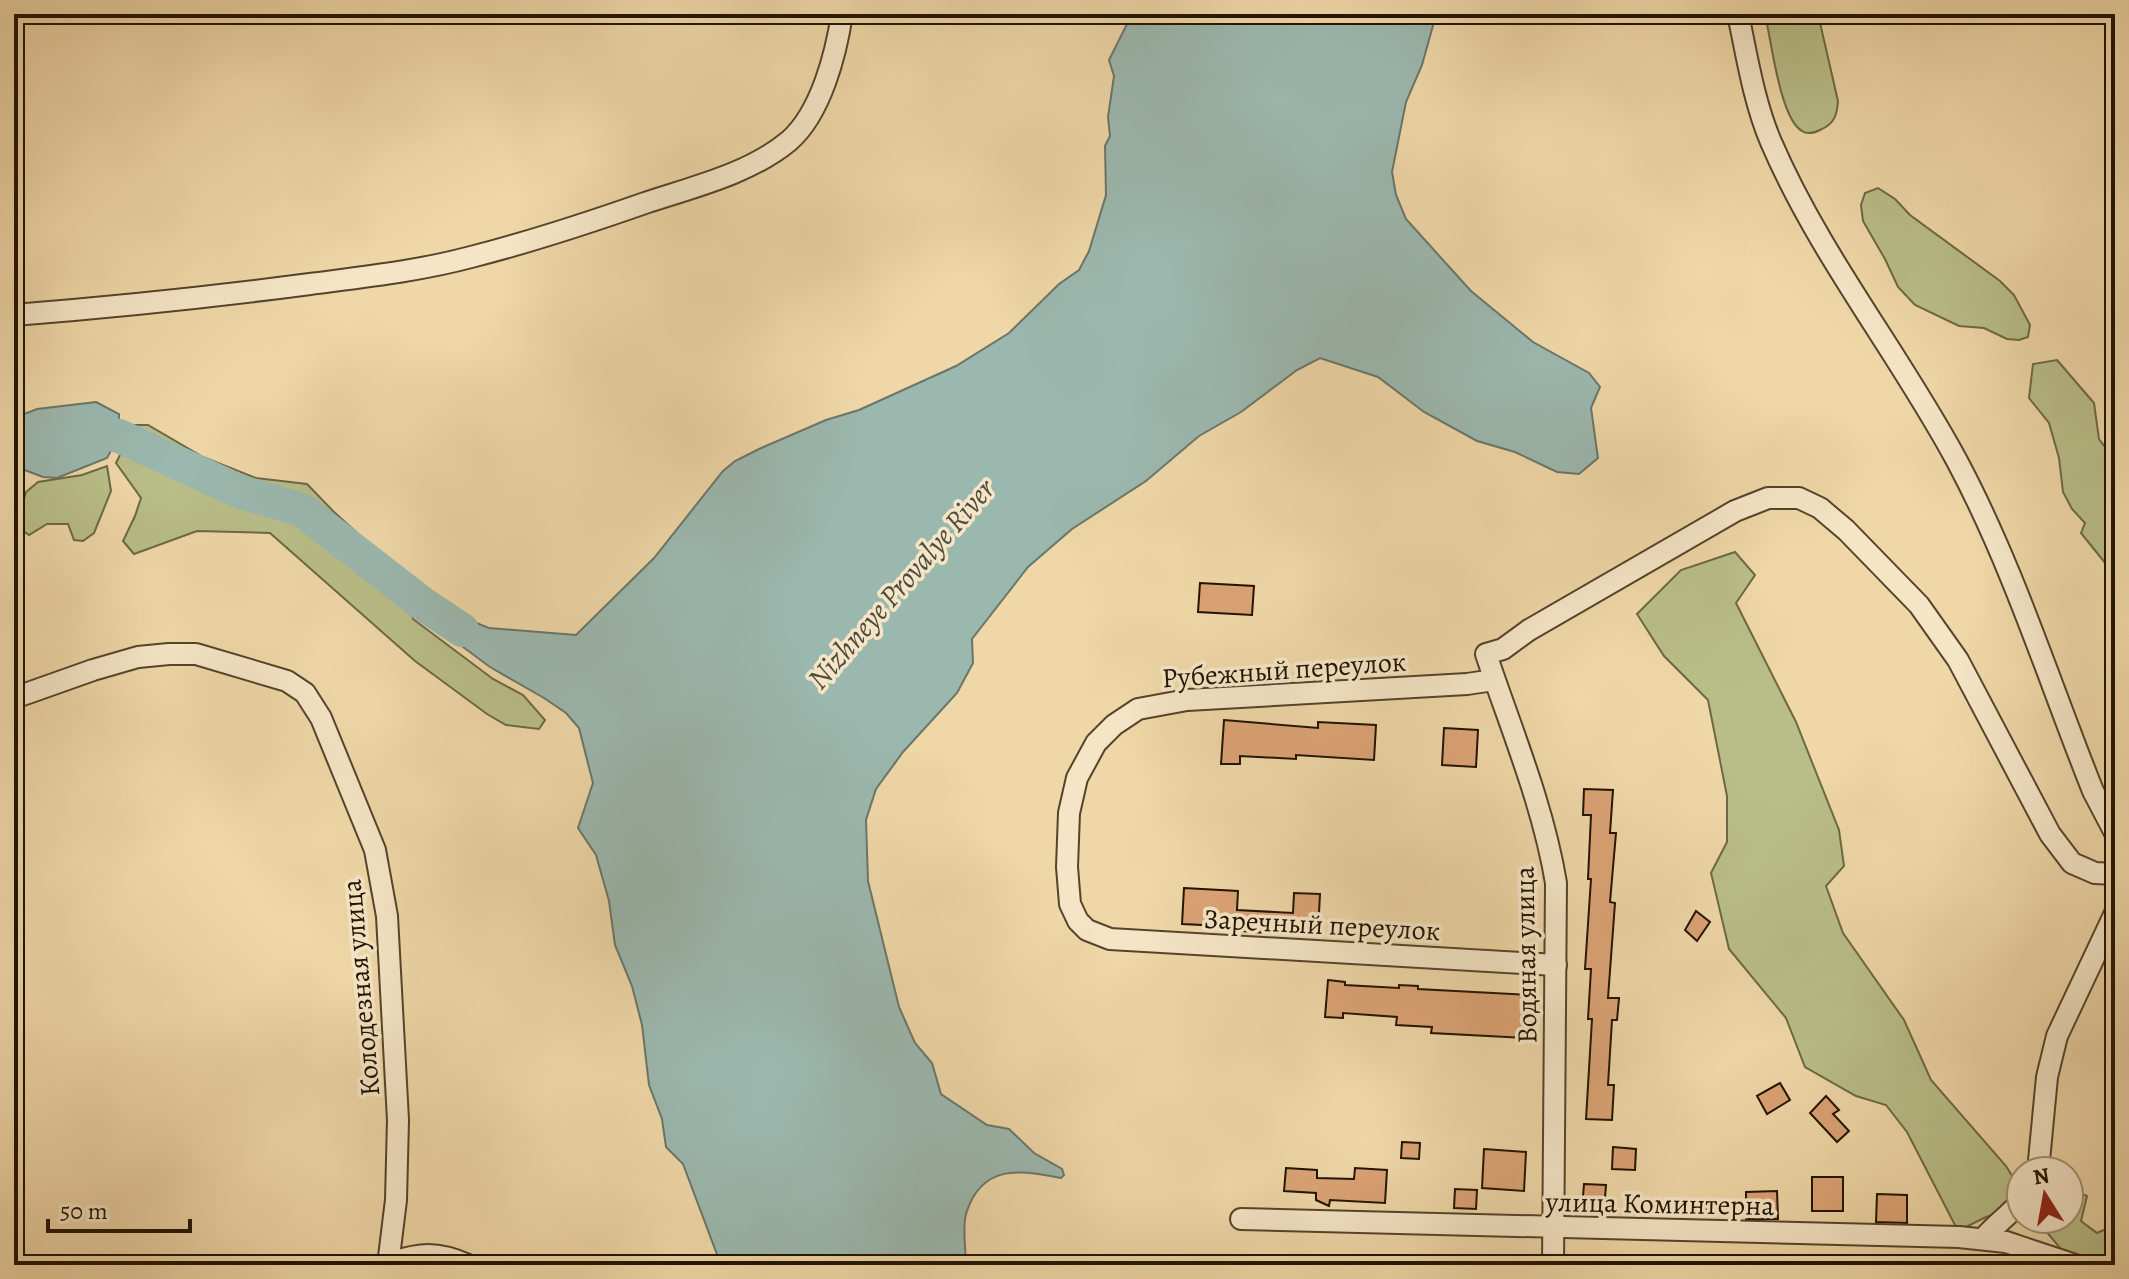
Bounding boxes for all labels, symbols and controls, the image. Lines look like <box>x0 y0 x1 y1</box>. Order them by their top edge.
water label: Nizhneye Provalye River <box>798 469 1005 698</box>
street label: Рубежный переулок <box>1161 643 1407 697</box>
street label: Водяная улица <box>1505 866 1547 1044</box>
street label: Колодезная улица <box>333 878 389 1098</box>
street label: Заречный переулок <box>1203 900 1441 950</box>
north arrow <box>2005 1155 2085 1235</box>
text: N <box>2031 1160 2052 1193</box>
scale bar <box>48 1183 190 1233</box>
street label: улица Коминтерна <box>1544 1183 1775 1225</box>
text: 50 m <box>60 1195 108 1227</box>

